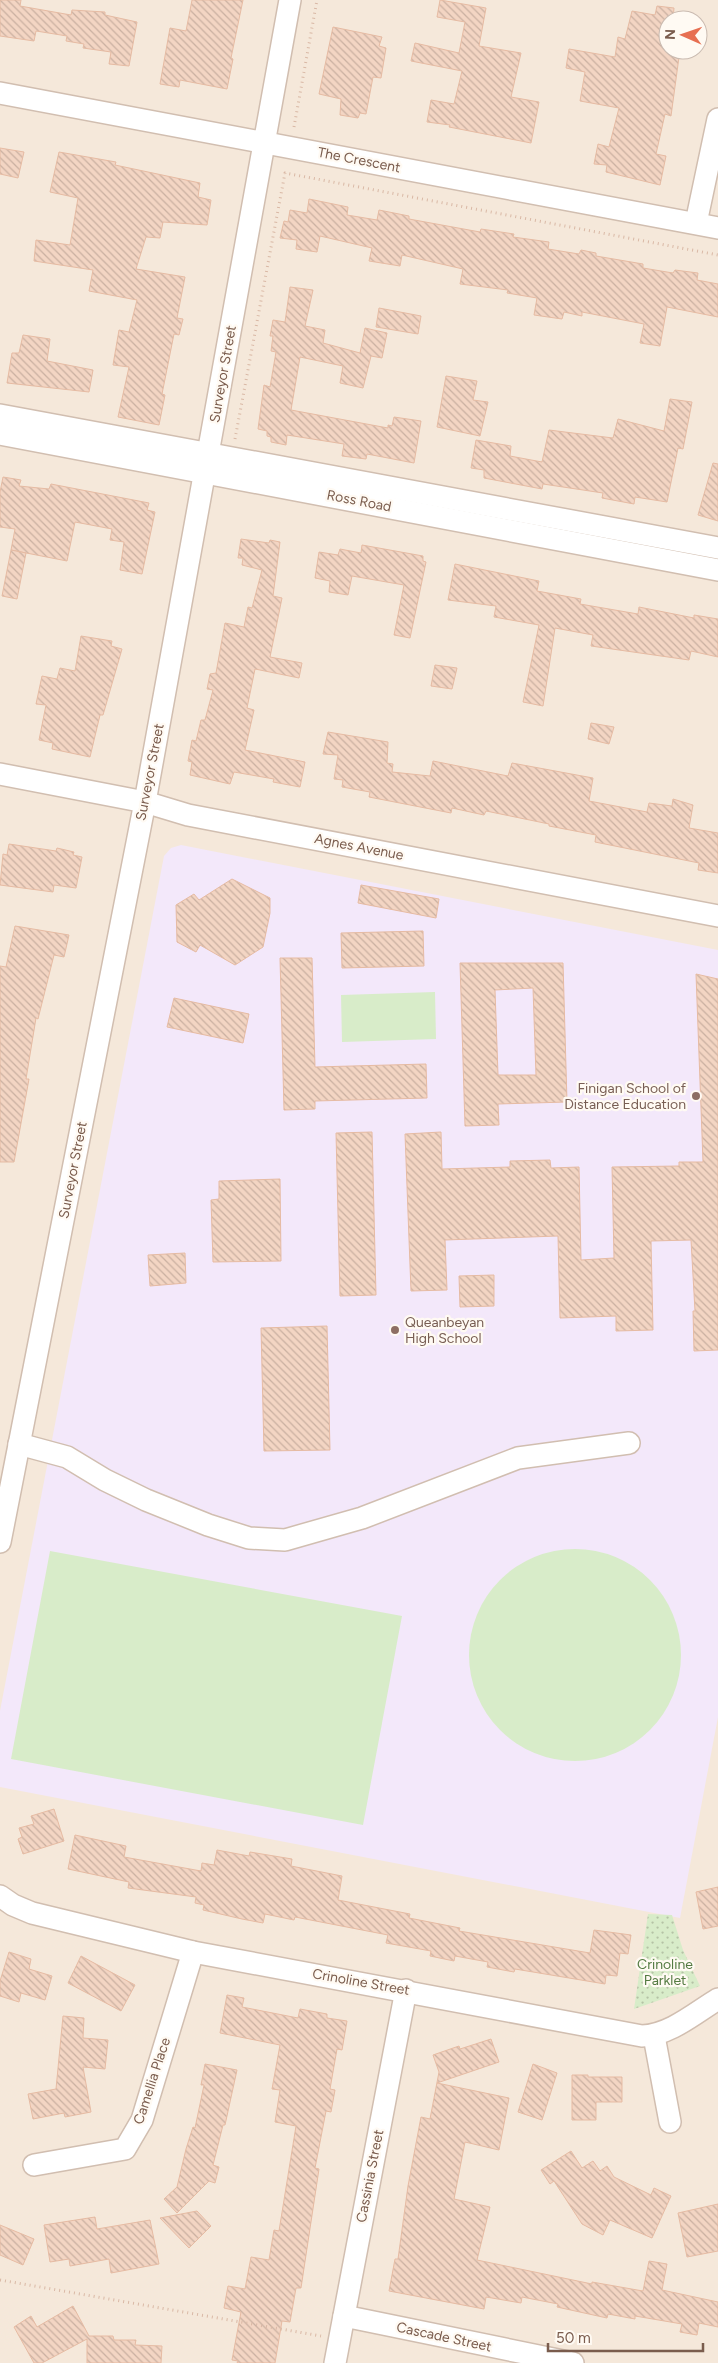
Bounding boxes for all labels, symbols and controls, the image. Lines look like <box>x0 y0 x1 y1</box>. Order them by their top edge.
north arrow <box>658 10 708 60</box>
text: N <box>662 29 679 40</box>
street label: The Crescent <box>316 144 402 176</box>
street label: Surveyor Street <box>206 324 240 424</box>
street label: Ross Road <box>325 486 393 516</box>
street label: Surveyor Street <box>132 722 168 822</box>
street label: Agnes Avenue <box>313 830 405 864</box>
place label: Finigan School of Distance Education <box>564 1080 687 1113</box>
marker: Finigan School of Distance Education <box>690 1090 702 1102</box>
street label: Surveyor Street <box>55 1120 91 1220</box>
place label: Queanbeyan High School <box>405 1314 484 1347</box>
marker: Queanbeyan High School <box>389 1324 401 1336</box>
park label: Crinoline Parklet <box>637 1956 693 1989</box>
street label: Crinoline Street <box>311 1965 411 1999</box>
street label: Camellia Place <box>130 2035 174 2127</box>
street label: Cassinia Street <box>353 2128 387 2224</box>
street label: Cascade Street <box>395 2319 493 2355</box>
scale bar <box>548 2320 703 2352</box>
text: 50 m <box>556 2329 591 2347</box>

